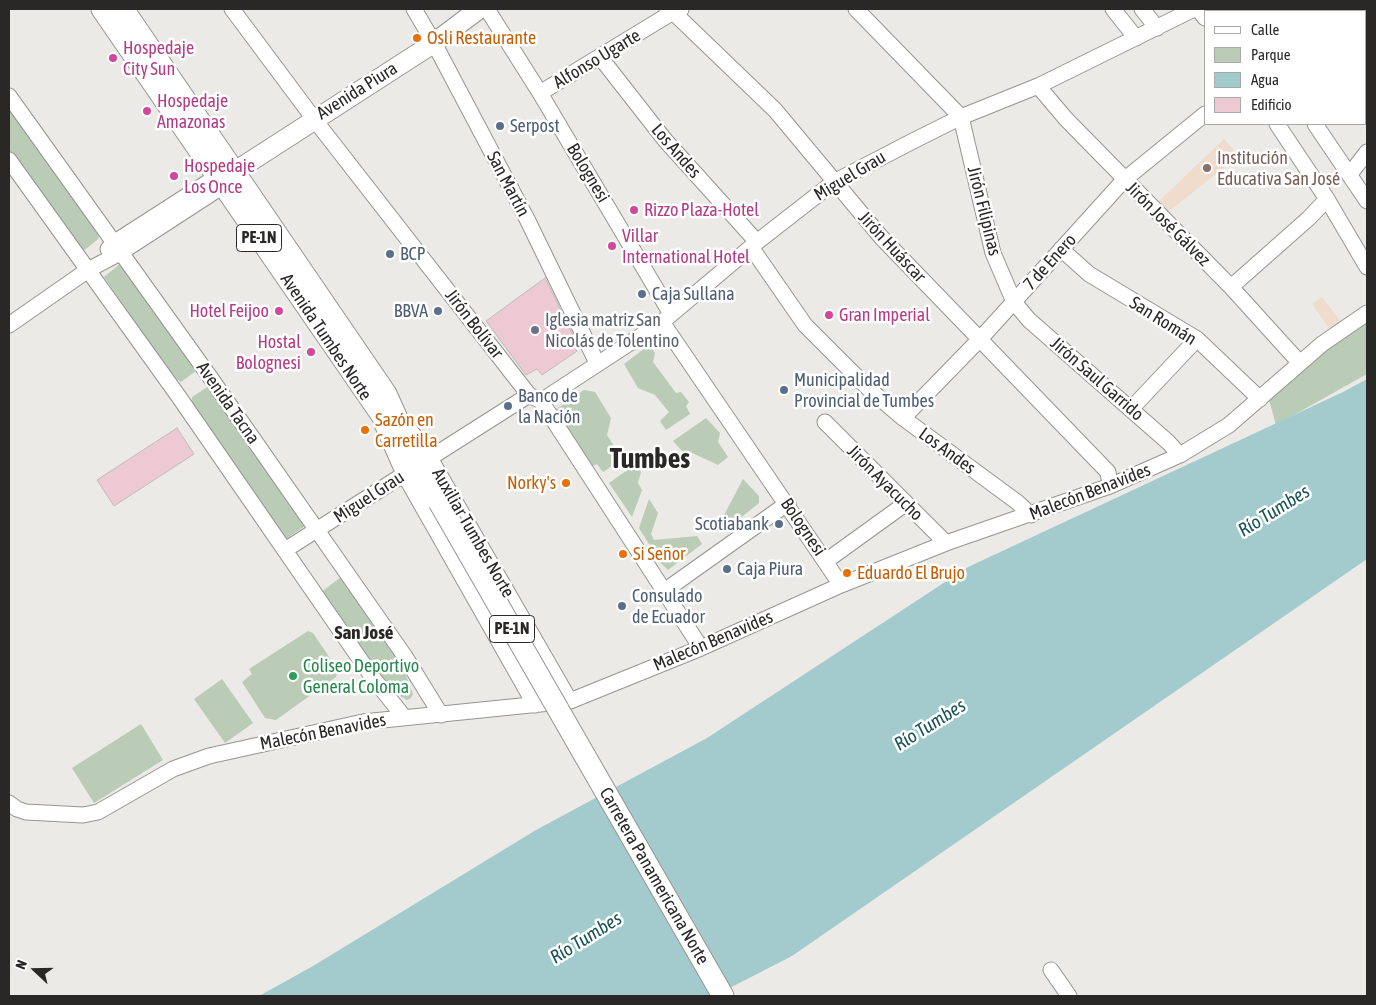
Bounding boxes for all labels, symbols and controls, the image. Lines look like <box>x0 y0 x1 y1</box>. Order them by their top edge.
legend <box>1204 10 1366 125</box>
text: Calle <box>1251 21 1279 38</box>
street label: Alfonso Ugarte <box>550 25 644 93</box>
place label: Osli Restaurante <box>427 27 536 49</box>
marker: Osli Restaurante <box>411 32 423 44</box>
place label: Hospedaje City Sun <box>123 37 194 80</box>
text: Parque <box>1251 46 1291 63</box>
marker: Hospedaje City Sun <box>107 52 119 64</box>
street label: Avenida Piura <box>313 58 401 124</box>
text: Agua <box>1251 71 1279 88</box>
place label: Hospedaje Amazonas <box>157 90 228 132</box>
text: Edificio <box>1251 96 1292 113</box>
marker: Hospedaje Amazonas <box>141 105 153 117</box>
place label: Serpost <box>510 115 560 137</box>
street label: Los Andes <box>647 119 705 183</box>
marker: Serpost <box>494 120 506 132</box>
street label: Bolognesi <box>562 140 614 206</box>
street label: Miguel Grau <box>810 146 890 206</box>
place label: Institución Educativa San José <box>1217 147 1340 190</box>
street label: San Martín <box>482 148 534 220</box>
place label: Hospedaje Los Once <box>184 155 255 198</box>
marker: Institución Educativa San José <box>1201 162 1213 174</box>
street label: Jirón Filipinas <box>962 164 1006 258</box>
marker: Hospedaje Los Once <box>168 170 180 182</box>
street label: Jirón José Gálvez <box>1121 177 1215 271</box>
place label: Rizzo Plaza-Hotel <box>644 199 759 221</box>
marker: Rizzo Plaza-Hotel <box>628 204 640 216</box>
street label: Jirón Huáscar <box>854 207 930 287</box>
road number: PE-1N <box>236 224 282 252</box>
place label: Villar International Hotel <box>622 225 750 268</box>
street label: 7 de Enero <box>1019 229 1081 295</box>
marker: Villar International Hotel <box>606 240 618 252</box>
place label: BCP <box>400 243 425 265</box>
marker: BCP <box>384 248 396 260</box>
street label: Avenida Tumbes Norte <box>276 270 376 404</box>
place label: Caja Sullana <box>652 283 735 305</box>
street label: Jirón Bolívar <box>440 285 508 363</box>
marker: Caja Sullana <box>636 288 648 300</box>
street label: San Román <box>1126 292 1200 350</box>
place label: Hotel Feijoo <box>189 300 269 322</box>
place label: BBVA <box>394 300 428 322</box>
place label: Gran Imperial <box>839 304 930 326</box>
marker: Hotel Feijoo <box>273 305 285 317</box>
marker: BBVA <box>432 305 444 317</box>
place label: Iglesia matriz San Nicolás de Tolentino <box>545 309 679 352</box>
marker: Gran Imperial <box>823 309 835 321</box>
marker: Iglesia matriz San Nicolás de Tolentino <box>529 324 541 336</box>
place label: Hostal Bolognesi <box>236 331 301 374</box>
street label: Jirón Saul Garrido <box>1046 333 1148 425</box>
marker: Hostal Bolognesi <box>305 346 317 358</box>
street label: Avenida Tacna <box>192 358 264 448</box>
place label: Municipalidad Provincial de Tumbes <box>794 369 934 412</box>
marker: Municipalidad Provincial de Tumbes <box>778 384 790 396</box>
place label: Banco de la Nación <box>518 385 581 428</box>
marker: Banco de la Nación <box>502 400 514 412</box>
place label: Sazón en Carretilla <box>375 409 437 452</box>
street label: Los Andes <box>914 423 980 479</box>
marker: Sazón en Carretilla <box>359 424 371 436</box>
street label: Jirón Ayacucho <box>843 441 927 525</box>
district label: Tumbes <box>610 442 690 476</box>
street label: Malecón Benavides <box>1026 459 1154 525</box>
street label: Auxiliar Tumbes Norte <box>427 465 519 601</box>
street label: Miguel Grau <box>330 466 408 528</box>
place label: Norky's <box>507 472 556 494</box>
marker: Norky's <box>560 477 572 489</box>
water label: Río Tumbes <box>1234 480 1314 542</box>
street label: Bolognesi <box>776 494 830 560</box>
place label: Scotiabank <box>695 513 769 535</box>
marker: Scotiabank <box>773 518 785 530</box>
place label: Si Señor <box>633 543 685 565</box>
marker: Si Señor <box>617 548 629 560</box>
place label: Caja Piura <box>737 558 803 580</box>
place label: Eduardo El Brujo <box>857 562 965 584</box>
marker: Caja Piura <box>721 563 733 575</box>
marker: Eduardo El Brujo <box>841 567 853 579</box>
place label: Consulado de Ecuador <box>632 585 705 628</box>
marker: Consulado de Ecuador <box>616 600 628 612</box>
street label: Malecón Benavides <box>650 606 776 676</box>
road number: PE-1N <box>490 616 534 642</box>
district label: San José <box>335 622 393 644</box>
place label: Coliseo Deportivo General Coloma <box>303 655 419 698</box>
marker: Coliseo Deportivo General Coloma <box>287 670 299 682</box>
water label: Río Tumbes <box>890 694 970 756</box>
street label: Malecón Benavides <box>258 709 388 755</box>
street label: Carretera Panamericana Norte <box>594 784 714 968</box>
water label: Río Tumbes <box>546 907 626 969</box>
north arrow <box>10 945 60 995</box>
text: N <box>12 958 30 971</box>

